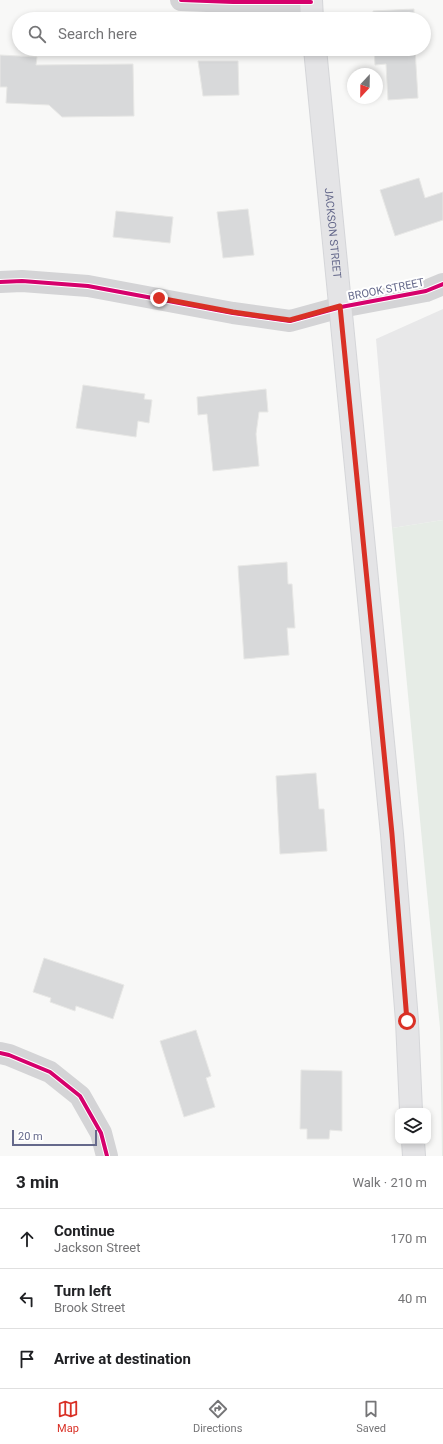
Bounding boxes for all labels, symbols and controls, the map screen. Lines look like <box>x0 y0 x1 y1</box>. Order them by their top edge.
search box <box>12 12 431 56</box>
icon: search <box>26 23 48 45</box>
text: Search here <box>58 25 137 43</box>
north arrow <box>347 68 383 104</box>
street label: JACKSON STREET <box>322 187 344 279</box>
street label: BROOK STREET <box>347 276 426 303</box>
route end <box>150 289 168 307</box>
route start <box>398 1012 416 1030</box>
map controls <box>395 1108 431 1144</box>
button: layers <box>395 1108 431 1144</box>
scale bar <box>12 1128 97 1147</box>
text: 20 m <box>18 1130 43 1143</box>
text: 3 min <box>16 1172 59 1192</box>
text: Walk · 210 m <box>352 1175 427 1190</box>
text: Continue <box>54 1222 115 1240</box>
icon: ahead <box>16 1228 38 1250</box>
text: 170 m <box>390 1231 427 1246</box>
text: Jackson Street <box>54 1240 140 1255</box>
text: Turn left <box>54 1282 111 1300</box>
icon: left <box>16 1288 38 1310</box>
text: 40 m <box>398 1291 427 1306</box>
text: Brook Street <box>54 1300 125 1315</box>
icon: arrive <box>16 1348 38 1370</box>
text: Arrive at destination <box>54 1350 191 1368</box>
tab: Map <box>57 1398 79 1435</box>
tab: Directions <box>193 1398 242 1435</box>
tab: Saved <box>356 1398 386 1435</box>

